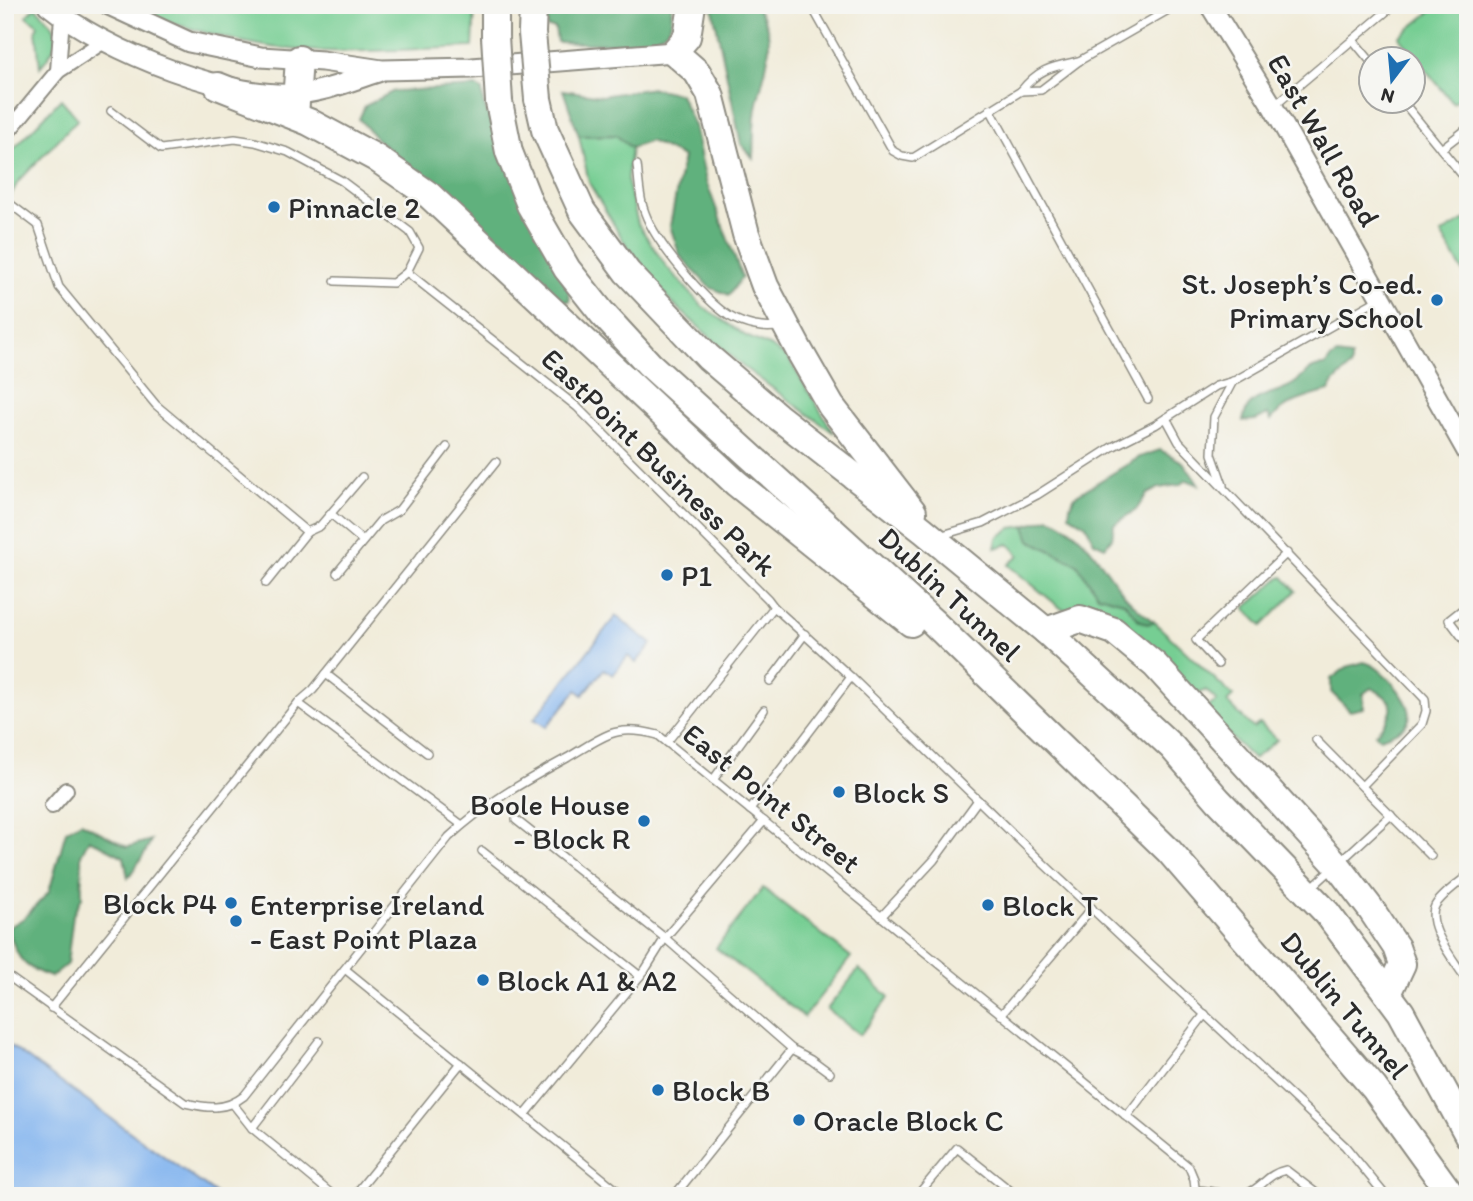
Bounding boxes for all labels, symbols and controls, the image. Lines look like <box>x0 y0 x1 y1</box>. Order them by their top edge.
north arrow <box>1358 46 1428 116</box>
street label: East Wall Road <box>1260 47 1388 233</box>
text: N <box>1378 83 1397 109</box>
place label: Pinnacle 2 <box>288 189 420 226</box>
marker: Pinnacle 2 <box>266 199 282 215</box>
place label: St. Joseph’s Co-ed. Primary School <box>1181 265 1424 336</box>
marker: St. Joseph’s Co-ed. Primary School <box>1429 292 1445 308</box>
street label: EastPoint Business Park <box>534 340 785 584</box>
street label: Dublin Tunnel <box>871 519 1029 670</box>
place label: P1 <box>681 557 712 594</box>
marker: P1 <box>659 567 675 583</box>
street label: East Point Street <box>676 715 868 881</box>
place label: Block S <box>853 774 949 811</box>
marker: Block S <box>831 784 847 800</box>
place label: Boole House - Block R <box>470 786 630 857</box>
marker: Boole House - Block R <box>636 813 652 829</box>
place label: Block P4 <box>103 885 217 922</box>
place label: Enterprise Ireland - East Point Plaza <box>250 886 485 957</box>
place label: Block T <box>1002 887 1098 924</box>
marker: Block P4 <box>223 895 239 911</box>
marker: Block T <box>980 897 996 913</box>
marker: Enterprise Ireland - East Point Plaza <box>228 913 244 929</box>
street label: Dublin Tunnel <box>1273 924 1418 1087</box>
place label: Block A1 & A2 <box>497 962 677 999</box>
marker: Block A1 & A2 <box>475 972 491 988</box>
place label: Block B <box>672 1072 770 1109</box>
marker: Block B <box>650 1082 666 1098</box>
place label: Oracle Block C <box>813 1102 1004 1139</box>
marker: Oracle Block C <box>791 1112 807 1128</box>

